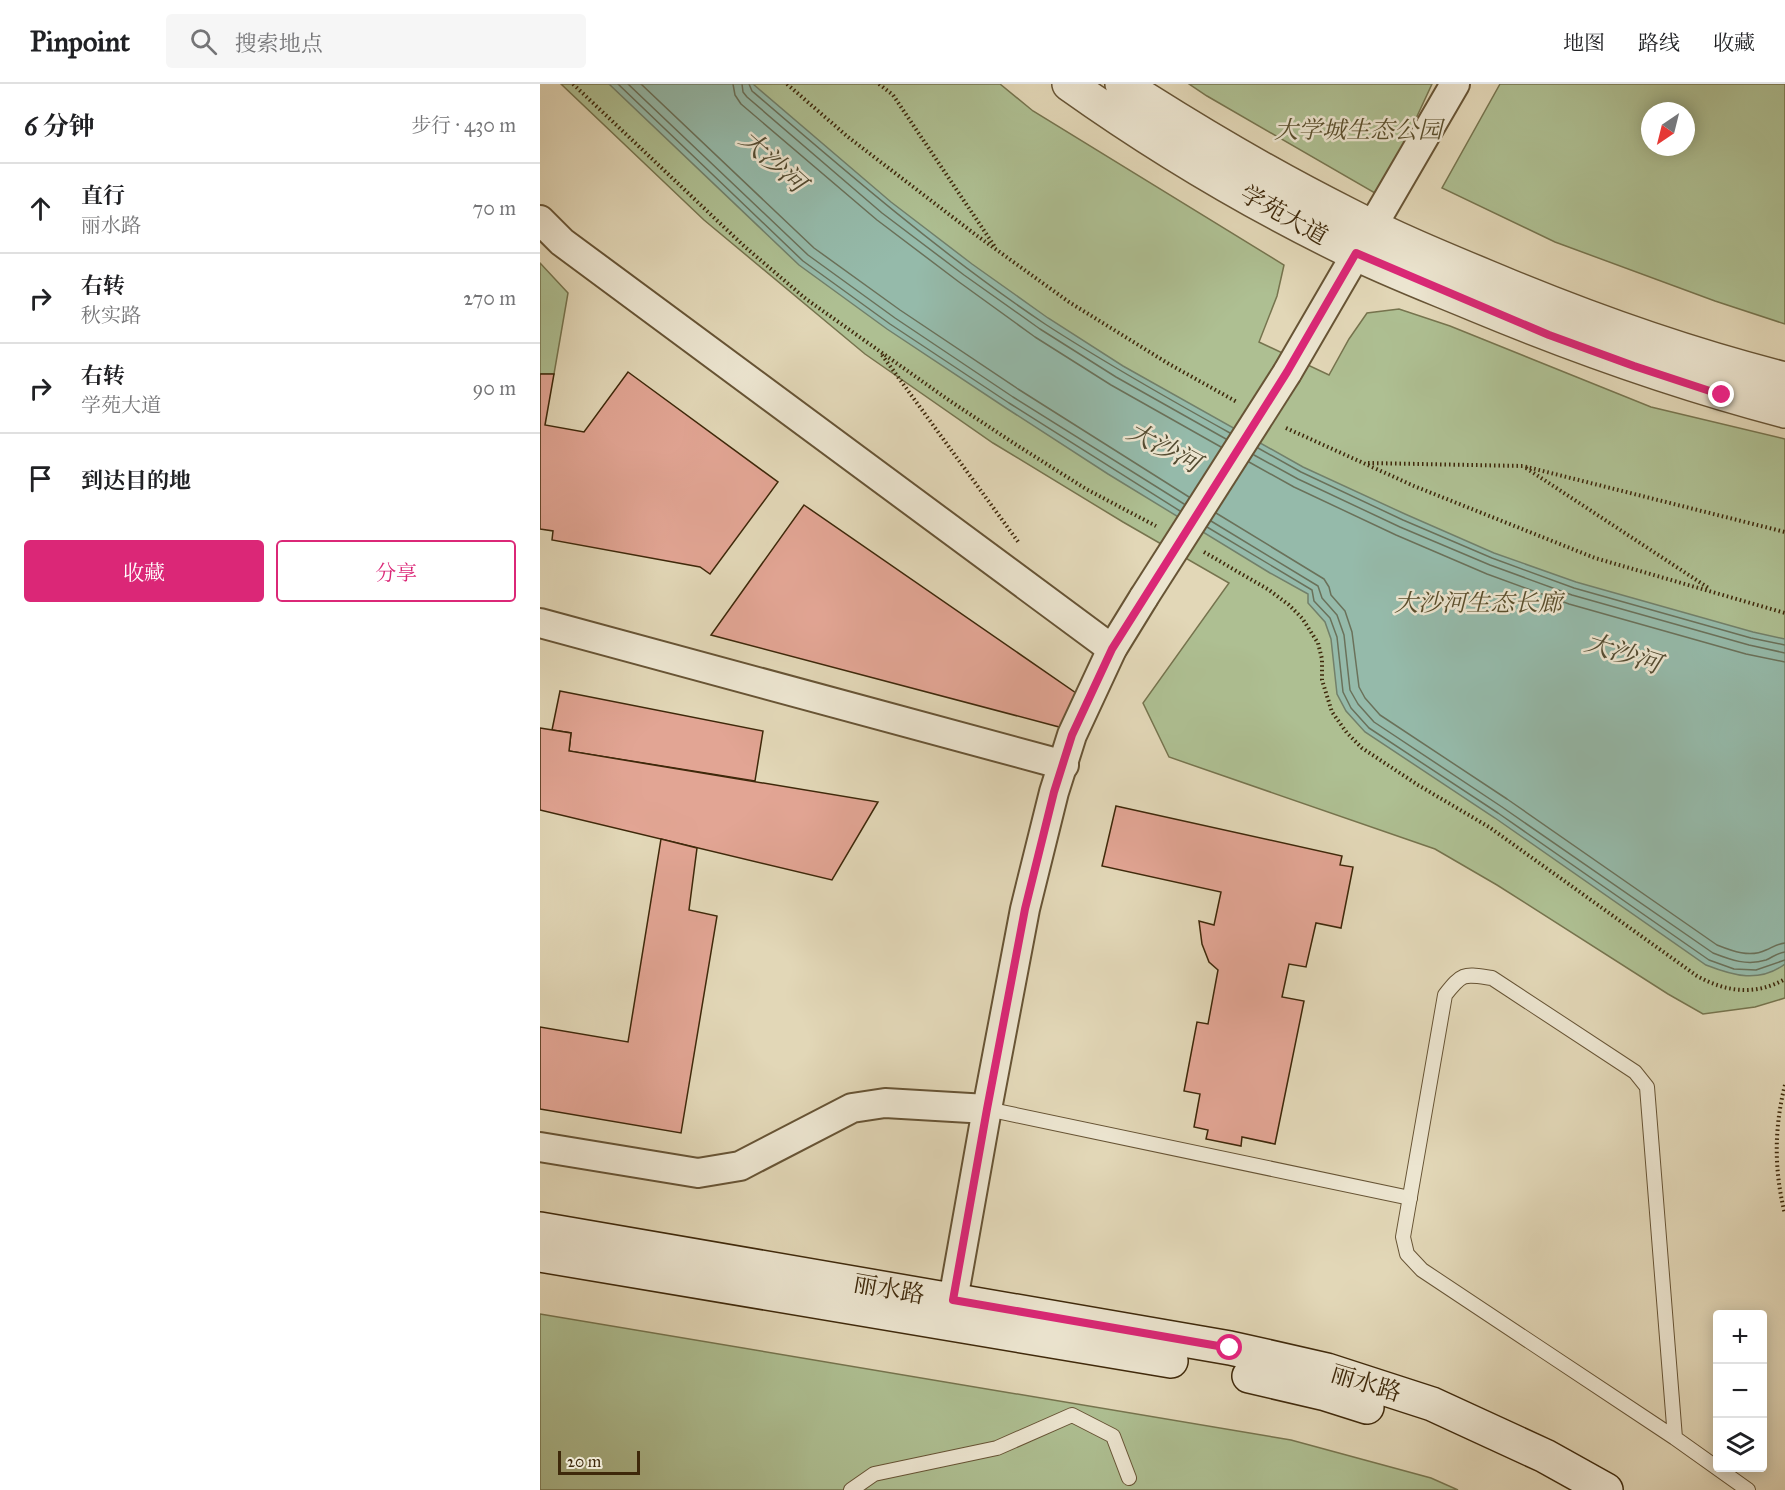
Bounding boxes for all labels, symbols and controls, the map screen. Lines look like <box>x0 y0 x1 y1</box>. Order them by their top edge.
search box <box>166 14 586 68</box>
text: Pinpoint <box>30 24 130 59</box>
icon: search <box>187 25 220 58</box>
text: 搜索地点 <box>235 30 323 57</box>
text: 地图 <box>1563 30 1605 56</box>
text: 路线 <box>1638 30 1680 56</box>
text: 收藏 <box>1713 30 1755 56</box>
north arrow <box>1641 102 1695 156</box>
text: 6 分钟 <box>24 110 95 142</box>
text: 步行 · 430 m <box>411 113 516 137</box>
park label: 大学城生态公园 <box>1274 115 1446 145</box>
water label: 大沙河 <box>733 123 816 202</box>
street label: 学苑大道 <box>1235 179 1333 251</box>
text: 直行 <box>81 182 125 209</box>
icon: ahead <box>24 192 57 225</box>
text: 70 m <box>473 196 516 220</box>
text: 丽水路 <box>81 213 141 237</box>
text: 右转 <box>81 272 125 299</box>
icon: right <box>24 282 57 315</box>
text: 270 m <box>463 286 516 310</box>
text: 秋实路 <box>81 303 141 327</box>
text: 右转 <box>81 362 125 389</box>
icon: right <box>24 372 57 405</box>
text: 90 m <box>473 376 516 400</box>
route end <box>1708 381 1734 407</box>
text: 学苑大道 <box>81 393 161 417</box>
water label: 大沙河 <box>1122 415 1209 481</box>
icon: arrive <box>24 462 57 495</box>
text: 到达目的地 <box>81 467 191 494</box>
button: 收藏 <box>24 540 264 602</box>
button: 分享 <box>276 540 516 602</box>
park label: 大沙河生态长廊 <box>1394 588 1566 618</box>
water label: 大沙河 <box>1581 626 1669 682</box>
street label: 丽水路 <box>851 1268 927 1310</box>
map controls <box>1713 1310 1767 1472</box>
button: + <box>1713 1310 1767 1364</box>
route start <box>1216 1334 1242 1360</box>
street label: 丽水路 <box>1327 1358 1405 1408</box>
button: − <box>1713 1364 1767 1418</box>
button: layers <box>1713 1418 1767 1472</box>
scale bar <box>558 1448 640 1476</box>
text: 20 m <box>567 1452 601 1471</box>

